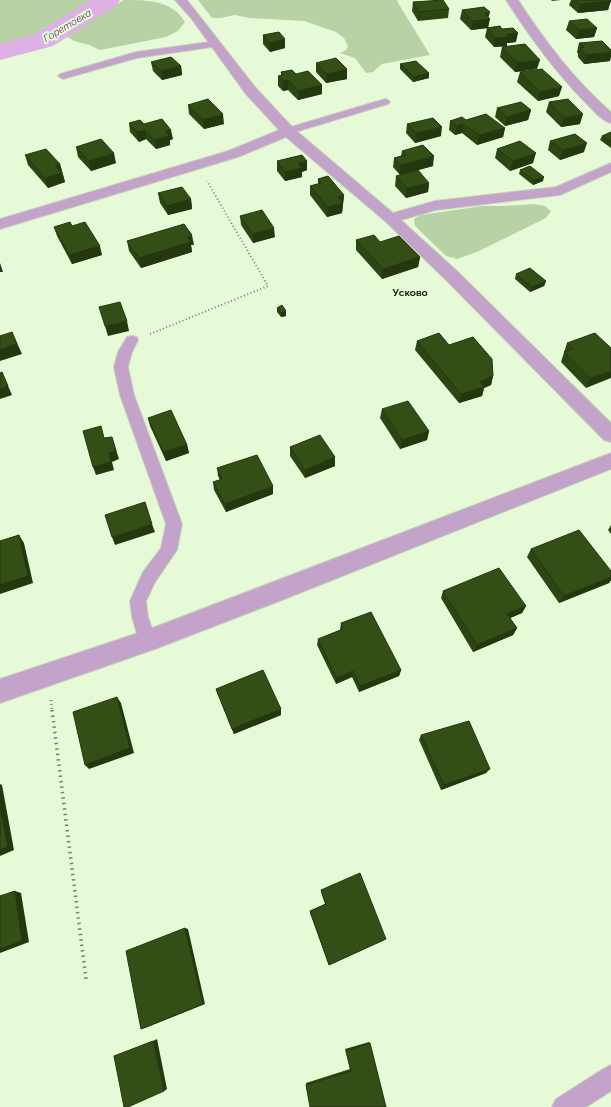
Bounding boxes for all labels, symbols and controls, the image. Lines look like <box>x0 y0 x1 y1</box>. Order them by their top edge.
water label: Горетовка <box>41 7 93 44</box>
district label: Усково <box>391 287 428 298</box>

